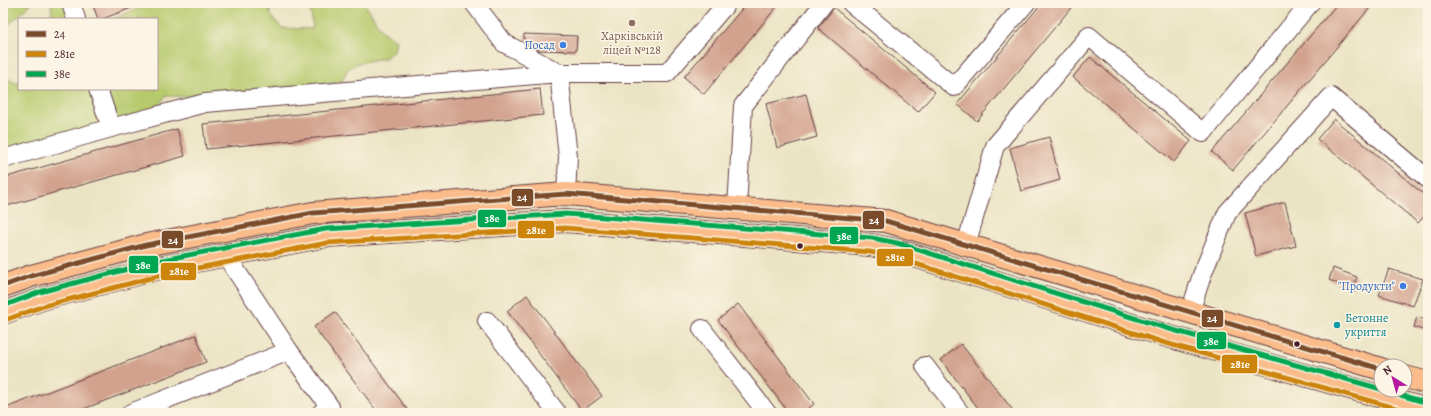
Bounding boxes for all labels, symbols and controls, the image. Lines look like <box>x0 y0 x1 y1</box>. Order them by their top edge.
legend <box>18 18 158 90</box>
marker: Харківській ліцей №128 <box>627 18 637 28</box>
text: 24 <box>54 26 66 42</box>
place label: Харківській ліцей №128 <box>601 28 663 58</box>
place label: Посад <box>524 37 555 53</box>
marker: Посад <box>558 40 568 50</box>
text: 281е <box>54 46 75 62</box>
text: 38е <box>54 66 70 82</box>
line badge: 24 <box>511 188 534 207</box>
text: 24 <box>517 190 527 205</box>
line badge: 38е <box>477 209 507 228</box>
line badge: 24 <box>862 210 885 230</box>
text: 38е <box>484 211 500 226</box>
text: 24 <box>869 213 879 228</box>
line badge: 281е <box>517 220 555 239</box>
text: 281е <box>526 223 546 238</box>
line badge: 38е <box>829 226 859 245</box>
text: 38е <box>836 229 852 244</box>
line badge: 24 <box>161 230 184 249</box>
text: 24 <box>168 233 178 248</box>
unlabelled marker <box>795 241 805 251</box>
line badge: 281е <box>876 248 914 267</box>
text: 281е <box>885 250 905 265</box>
line badge: 38е <box>128 255 159 274</box>
text: 38е <box>135 258 151 273</box>
line badge: 281е <box>160 262 197 281</box>
text: 281е <box>169 264 189 279</box>
place label: "Продукти" <box>1338 278 1395 294</box>
marker: "Продукти" <box>1398 281 1408 291</box>
line badge: 24 <box>1201 309 1224 328</box>
place label: Бетонне укриття <box>1344 310 1388 340</box>
text: 24 <box>1207 311 1217 326</box>
marker: Бетонне укриття <box>1332 320 1342 330</box>
line badge: 38е <box>1196 331 1227 350</box>
text: 38е <box>1203 334 1219 349</box>
unlabelled marker <box>1292 339 1302 349</box>
line badge: 281е <box>1221 354 1258 374</box>
text: 281е <box>1230 357 1250 372</box>
north arrow <box>1373 358 1413 398</box>
text: N <box>1380 362 1395 379</box>

